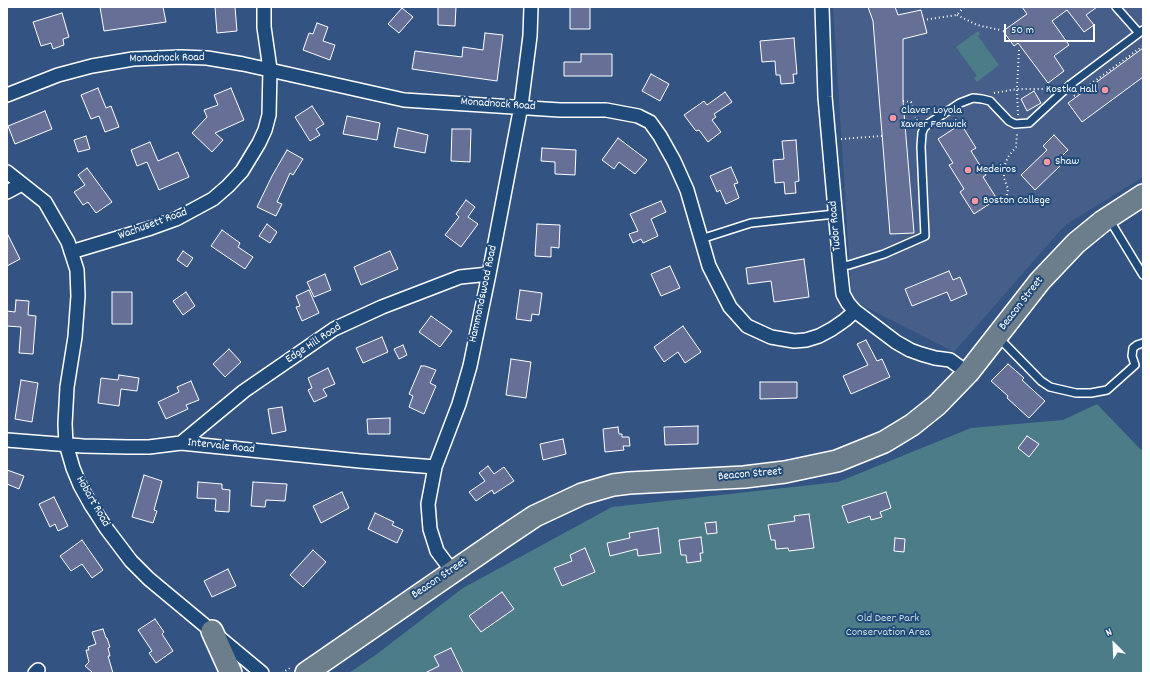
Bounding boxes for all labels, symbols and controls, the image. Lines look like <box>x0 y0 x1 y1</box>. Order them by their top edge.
scale bar <box>1006 16 1097 42</box>
text: 50 m <box>1011 22 1034 39</box>
street label: Monadnock Road <box>129 51 205 67</box>
place label: Kostka Hall <box>1046 83 1097 97</box>
marker: Kostka Hall <box>1100 85 1110 95</box>
street label: Monadnock Road <box>460 95 536 115</box>
place label: Claver Loyola Xavier Fenwick <box>901 104 966 132</box>
marker: Claver Loyola Xavier Fenwick <box>888 113 898 123</box>
place label: Shaw <box>1055 155 1079 169</box>
marker: Shaw <box>1042 157 1052 167</box>
place label: Medeiros <box>976 163 1016 177</box>
marker: Medeiros <box>963 165 973 175</box>
place label: Boston College <box>983 194 1050 208</box>
marker: Boston College <box>970 196 980 206</box>
street label: Tudor Road <box>827 200 845 252</box>
street label: Wachusett Road <box>117 206 189 244</box>
street label: Hammondswood Road <box>467 244 501 344</box>
street label: Beacon Street <box>997 274 1047 334</box>
street label: Edge Hill Road <box>283 321 345 367</box>
street label: Intervale Road <box>187 436 255 458</box>
street label: Beacon Street <box>717 465 783 485</box>
street label: Hobart Road <box>72 474 112 530</box>
street label: Beacon Street <box>409 555 471 603</box>
park label: Old Deer Park Conservation Area <box>846 612 930 640</box>
north arrow <box>1094 624 1134 664</box>
text: N <box>1103 625 1115 641</box>

